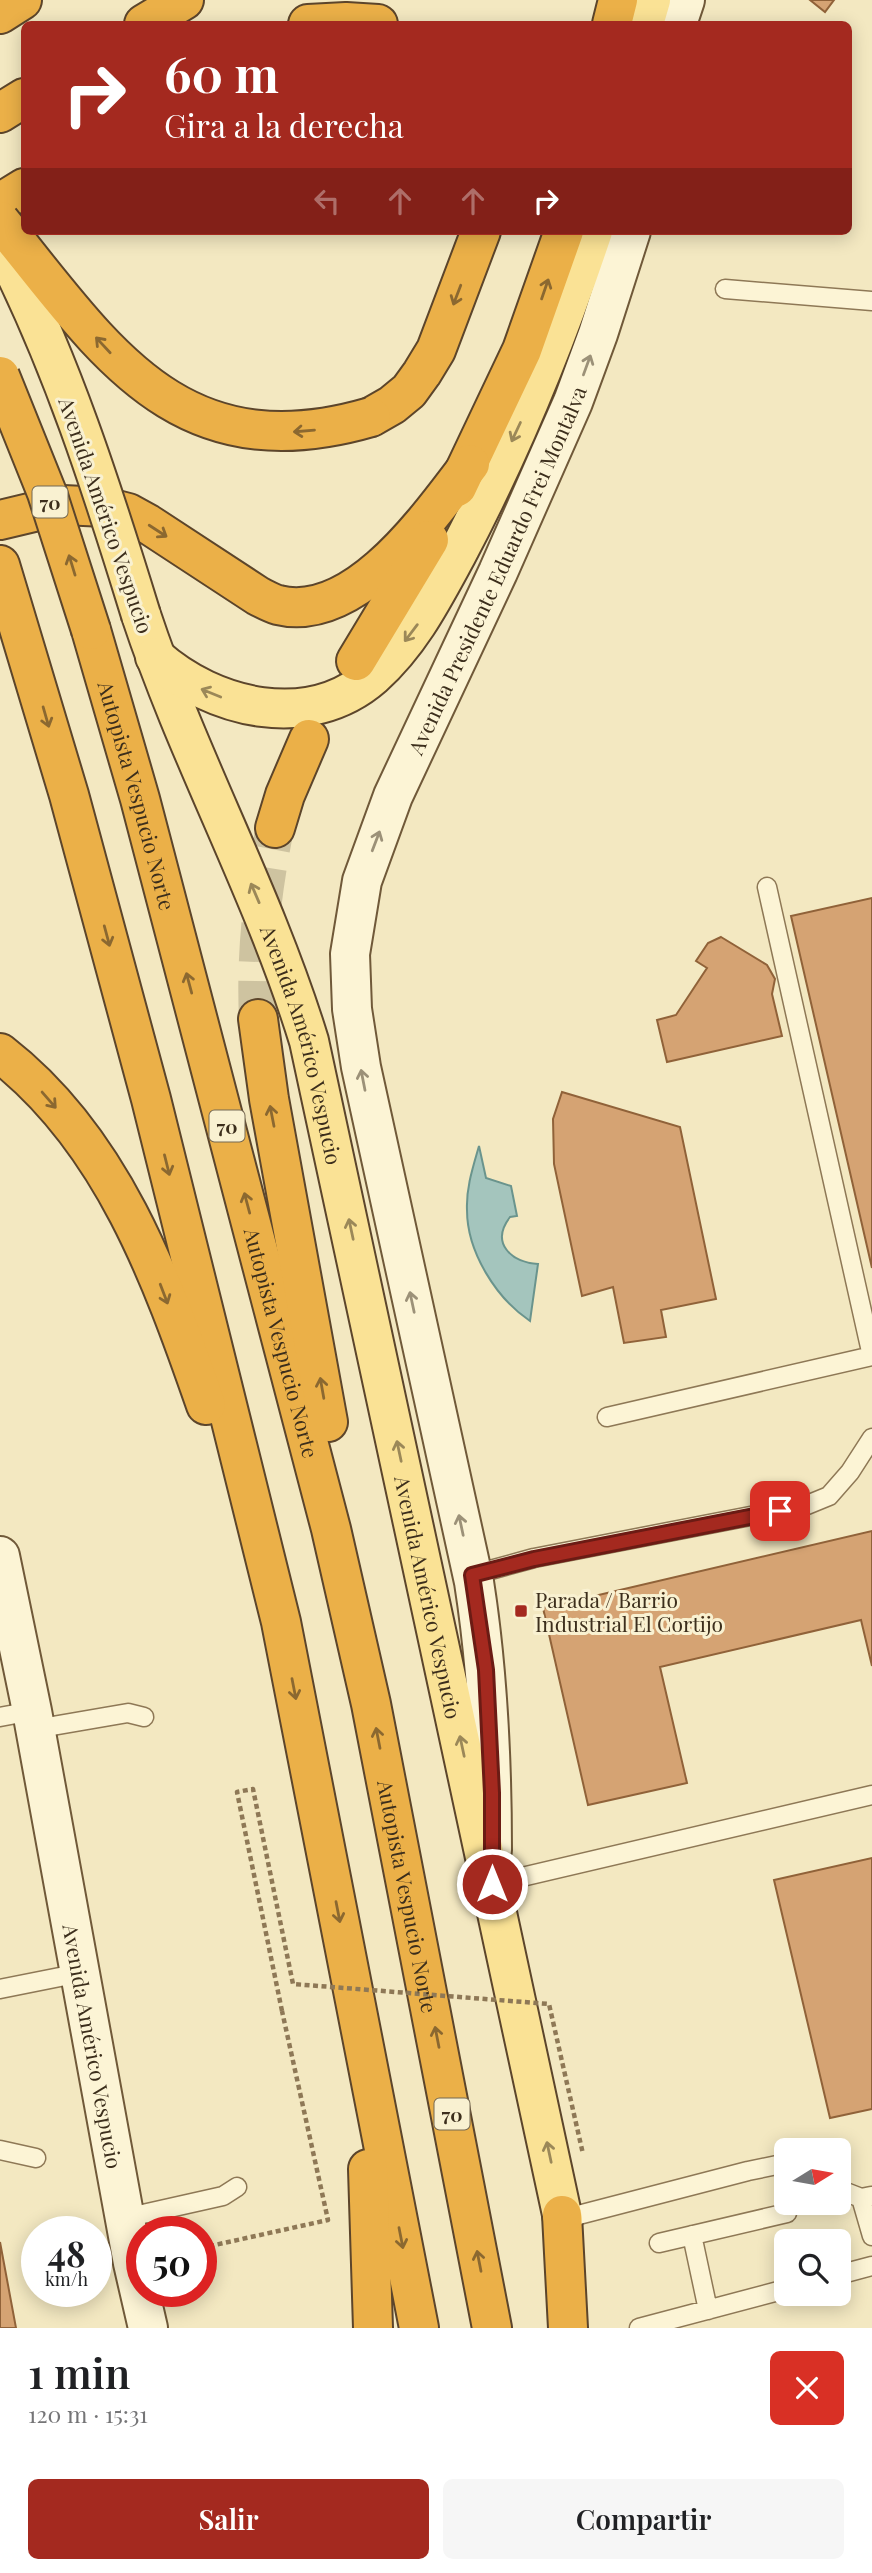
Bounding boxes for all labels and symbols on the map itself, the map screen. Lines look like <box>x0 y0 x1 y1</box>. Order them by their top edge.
one-way arrow <box>540 279 552 301</box>
one-way arrow <box>450 283 462 305</box>
one-way arrow <box>95 336 111 354</box>
one-way arrow <box>582 354 595 376</box>
street label: Avenida Presidente Eduardo Frei Montalva <box>400 381 592 759</box>
street label: Avenida Américo Vespucio <box>53 392 161 637</box>
one-way arrow <box>509 421 523 442</box>
one-way arrow <box>293 425 316 438</box>
road number: 70 <box>32 486 68 517</box>
one-way arrow <box>148 524 168 538</box>
one-way arrow <box>64 554 77 576</box>
one-way arrow <box>404 623 418 642</box>
street label: Autopista Vespucio Norte <box>92 677 182 913</box>
one-way arrow <box>200 686 222 699</box>
one-way arrow <box>41 706 54 728</box>
one-way arrow <box>371 831 383 853</box>
one-way arrow <box>248 883 261 905</box>
street label: Avenida Américo Vespucio <box>254 920 349 1167</box>
one-way arrow <box>101 925 114 947</box>
one-way arrow <box>182 972 195 995</box>
one-way arrow <box>356 1069 369 1092</box>
one-way arrow <box>41 1091 58 1108</box>
one-way arrow <box>265 1105 278 1128</box>
road number: 70 <box>210 1110 244 1142</box>
one-way arrow <box>161 1153 174 1176</box>
one-way arrow <box>240 1192 253 1214</box>
one-way arrow <box>343 1218 357 1241</box>
street label: Autopista Vespucio Norte <box>239 1224 326 1461</box>
one-way arrow <box>159 1283 172 1305</box>
one-way arrow <box>404 1292 417 1314</box>
one-way arrow <box>315 1377 328 1400</box>
one-way arrow <box>391 1440 405 1463</box>
street label: Avenida Américo Vespucio <box>389 1472 469 1721</box>
pin <box>750 1481 810 1541</box>
one-way arrow <box>453 1514 467 1537</box>
place label: Parada / Barrio Industrial El Cortijo <box>535 1585 723 1637</box>
marker: Parada / Barrio Industrial El Cortijo <box>513 1603 529 1619</box>
one-way arrow <box>288 1677 301 1700</box>
one-way arrow <box>370 1727 384 1750</box>
one-way arrow <box>455 1735 468 1758</box>
street label: Autopista Vespucio Norte <box>372 1777 445 2015</box>
position arrow <box>455 1847 529 1921</box>
one-way arrow <box>331 1900 345 1923</box>
street label: Avenida Américo Vespucio <box>57 1921 129 2171</box>
one-way arrow <box>430 2026 443 2049</box>
road number: 70 <box>434 2098 470 2130</box>
north arrow <box>774 2138 850 2216</box>
one-way arrow <box>542 2141 556 2164</box>
speed limit sign: 50 <box>126 2216 217 2307</box>
one-way arrow <box>395 2226 408 2249</box>
one-way arrow <box>472 2250 485 2273</box>

